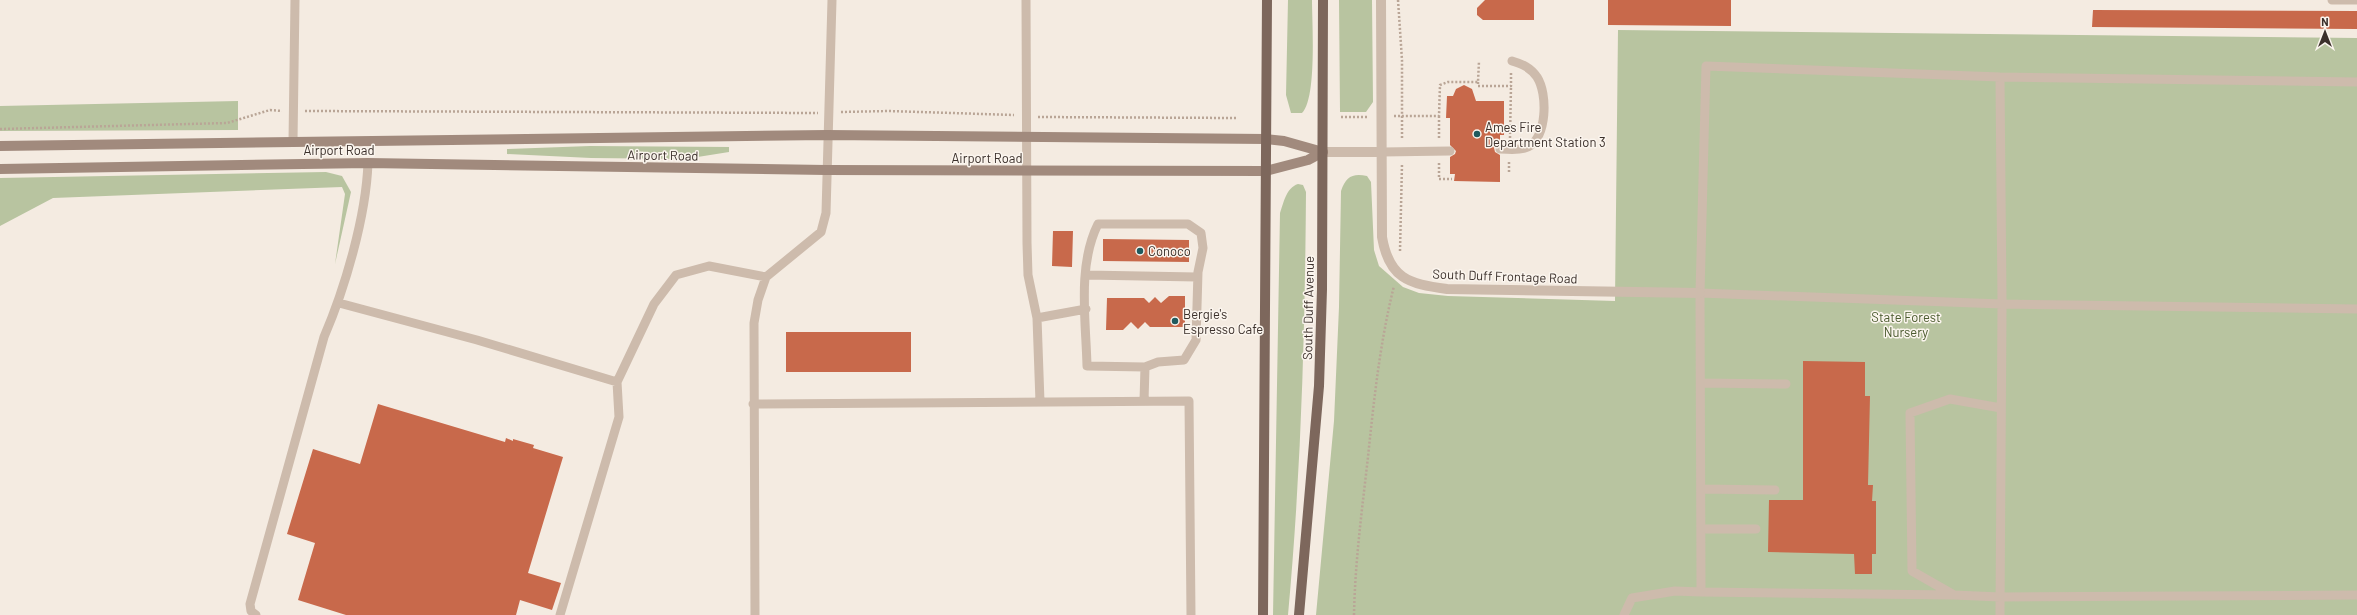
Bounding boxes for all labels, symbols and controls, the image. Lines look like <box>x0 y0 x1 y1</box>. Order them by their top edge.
north arrow <box>2305 12 2345 52</box>
text: N <box>2321 15 2329 28</box>
place label: Ames Fire Department Station 3 <box>1485 119 1606 150</box>
marker: Ames Fire Department Station 3 <box>1472 129 1482 139</box>
street label: Airport Road <box>303 142 375 158</box>
street label: Airport Road <box>627 146 699 164</box>
street label: Airport Road <box>951 150 1023 166</box>
place label: Conoco <box>1148 243 1191 259</box>
marker: Conoco <box>1135 246 1145 256</box>
street label: South Duff Avenue <box>1299 256 1317 360</box>
street label: South Duff Frontage Road <box>1432 265 1578 287</box>
place label: Bergie's Espresso Cafe <box>1183 306 1263 337</box>
park label: State Forest Nursery <box>1871 309 1941 340</box>
marker: Bergie's Espresso Cafe <box>1170 316 1180 326</box>

